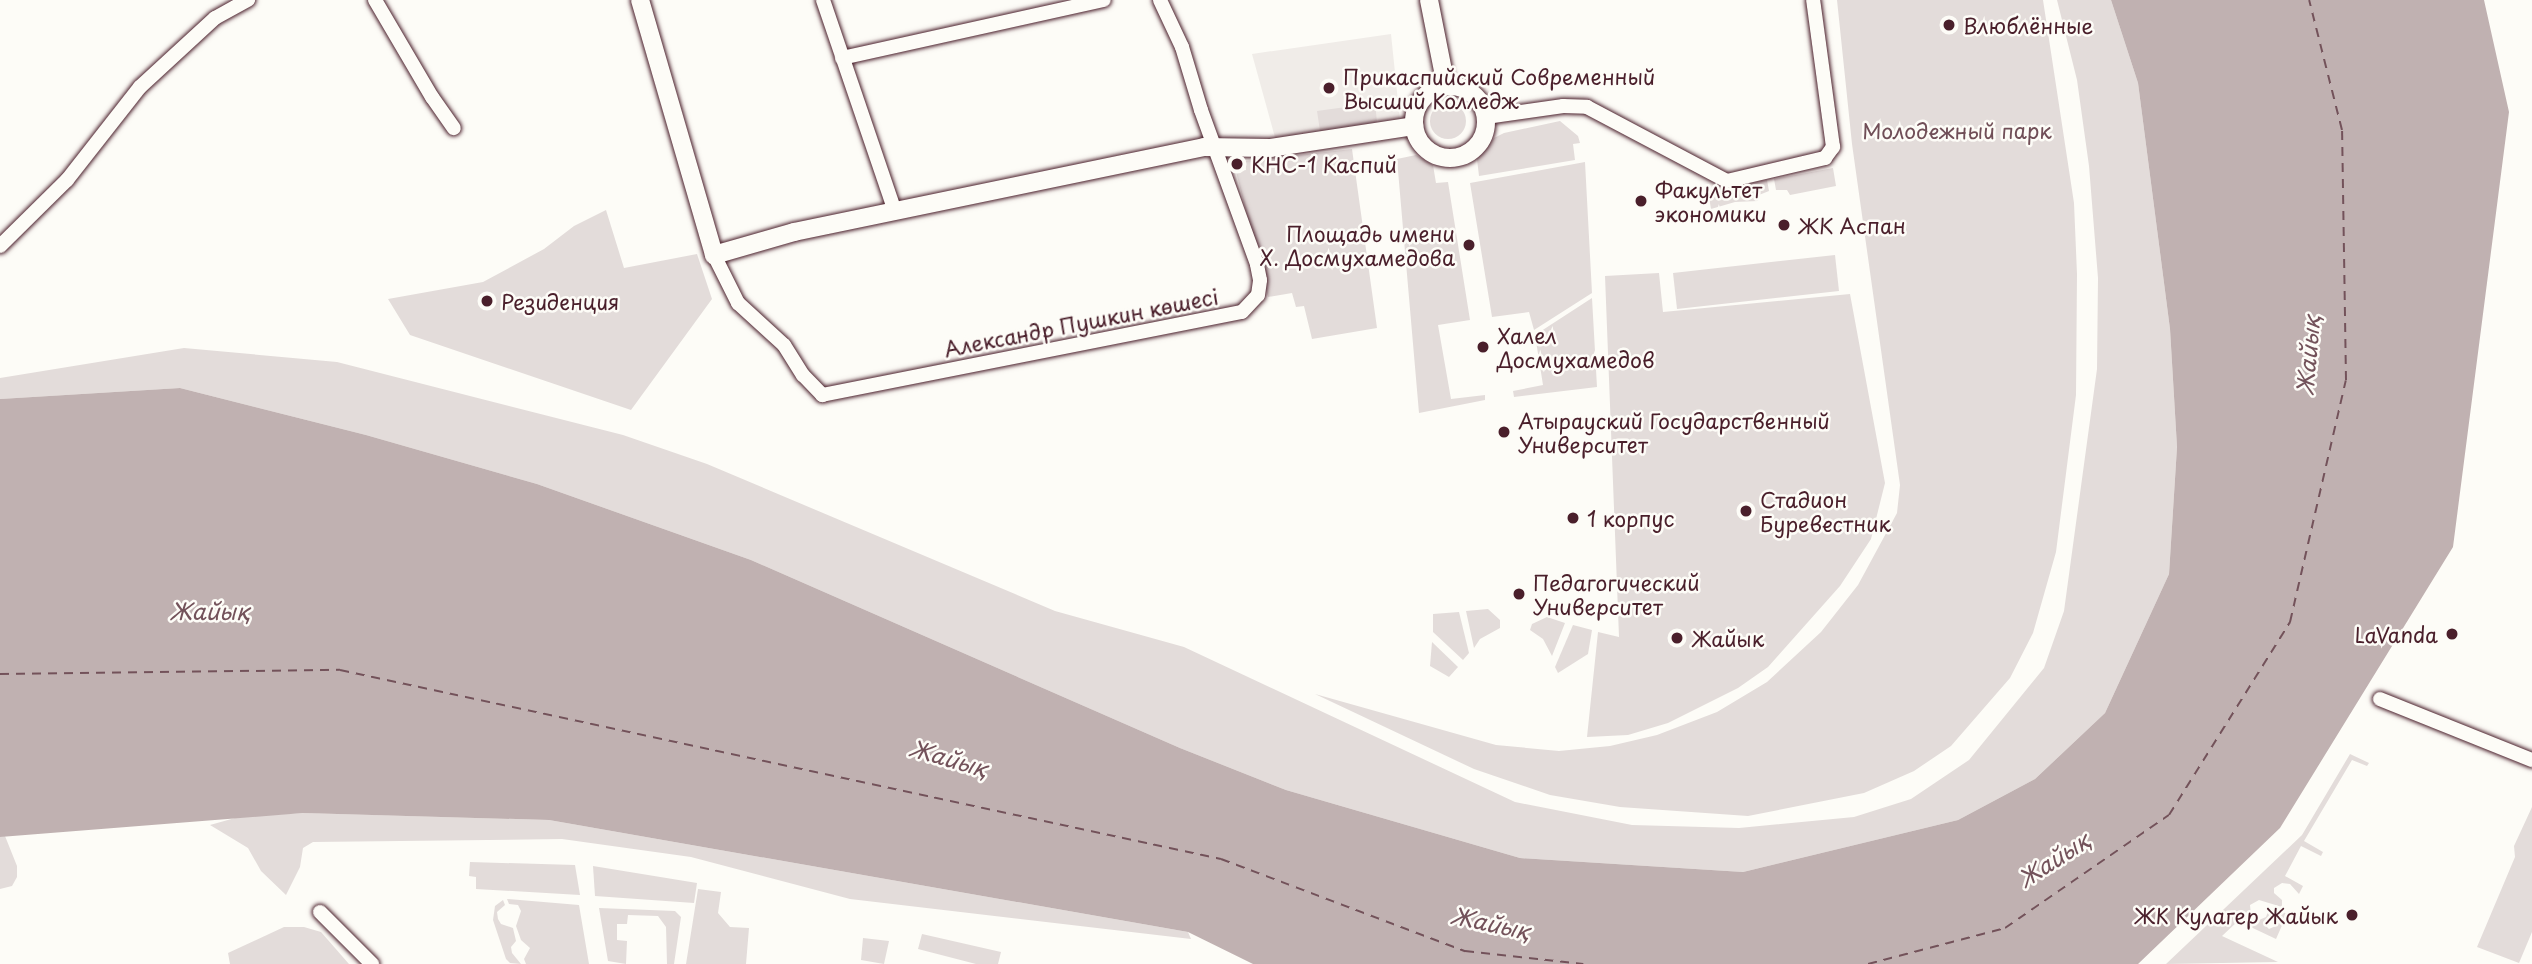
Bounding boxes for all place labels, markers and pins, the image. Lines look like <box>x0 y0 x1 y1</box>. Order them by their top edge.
place label: Влюблённые <box>1963 12 2093 38</box>
marker: Влюблённые <box>1941 17 1957 33</box>
place label: Прикаспийский Современный Высший Колледж <box>1343 63 1656 113</box>
marker: Прикаспийский Современный Высший Колледж <box>1321 80 1337 96</box>
place label: КНС-1 Каспий <box>1251 151 1398 177</box>
marker: КНС-1 Каспий <box>1229 156 1245 172</box>
place label: Факультет экономики <box>1655 176 1767 226</box>
marker: Факультет экономики <box>1633 193 1649 209</box>
place label: ЖК Аспан <box>1798 212 1907 238</box>
marker: ЖК Аспан <box>1776 217 1792 233</box>
place label: Площадь имени Х. Досмухамедова <box>1259 220 1455 270</box>
marker: Площадь имени Х. Досмухамедова <box>1461 237 1477 253</box>
place label: Резиденция <box>501 288 619 314</box>
marker: Резиденция <box>479 293 495 309</box>
place label: Халел Досмухамедов <box>1497 322 1655 372</box>
marker: Халел Досмухамедов <box>1475 339 1491 355</box>
place label: Атырауский Государственный Университет <box>1518 407 1831 457</box>
marker: Атырауский Государственный Университет <box>1496 424 1512 440</box>
place label: Стадион Буревестник <box>1760 486 1891 536</box>
marker: Стадион Буревестник <box>1738 503 1754 519</box>
place label: 1 корпус <box>1587 505 1675 531</box>
marker: 1 корпус <box>1565 510 1581 526</box>
place label: Педагогический Университет <box>1533 569 1700 619</box>
marker: Педагогический Университет <box>1511 586 1527 602</box>
place label: LaVanda <box>2354 621 2438 647</box>
place label: Жайык <box>1691 625 1764 651</box>
marker: LaVanda <box>2444 626 2460 642</box>
marker: Жайык <box>1669 630 1685 646</box>
place label: ЖК Кулагер Жайык <box>2133 902 2338 928</box>
marker: ЖК Кулагер Жайык <box>2344 907 2360 923</box>

